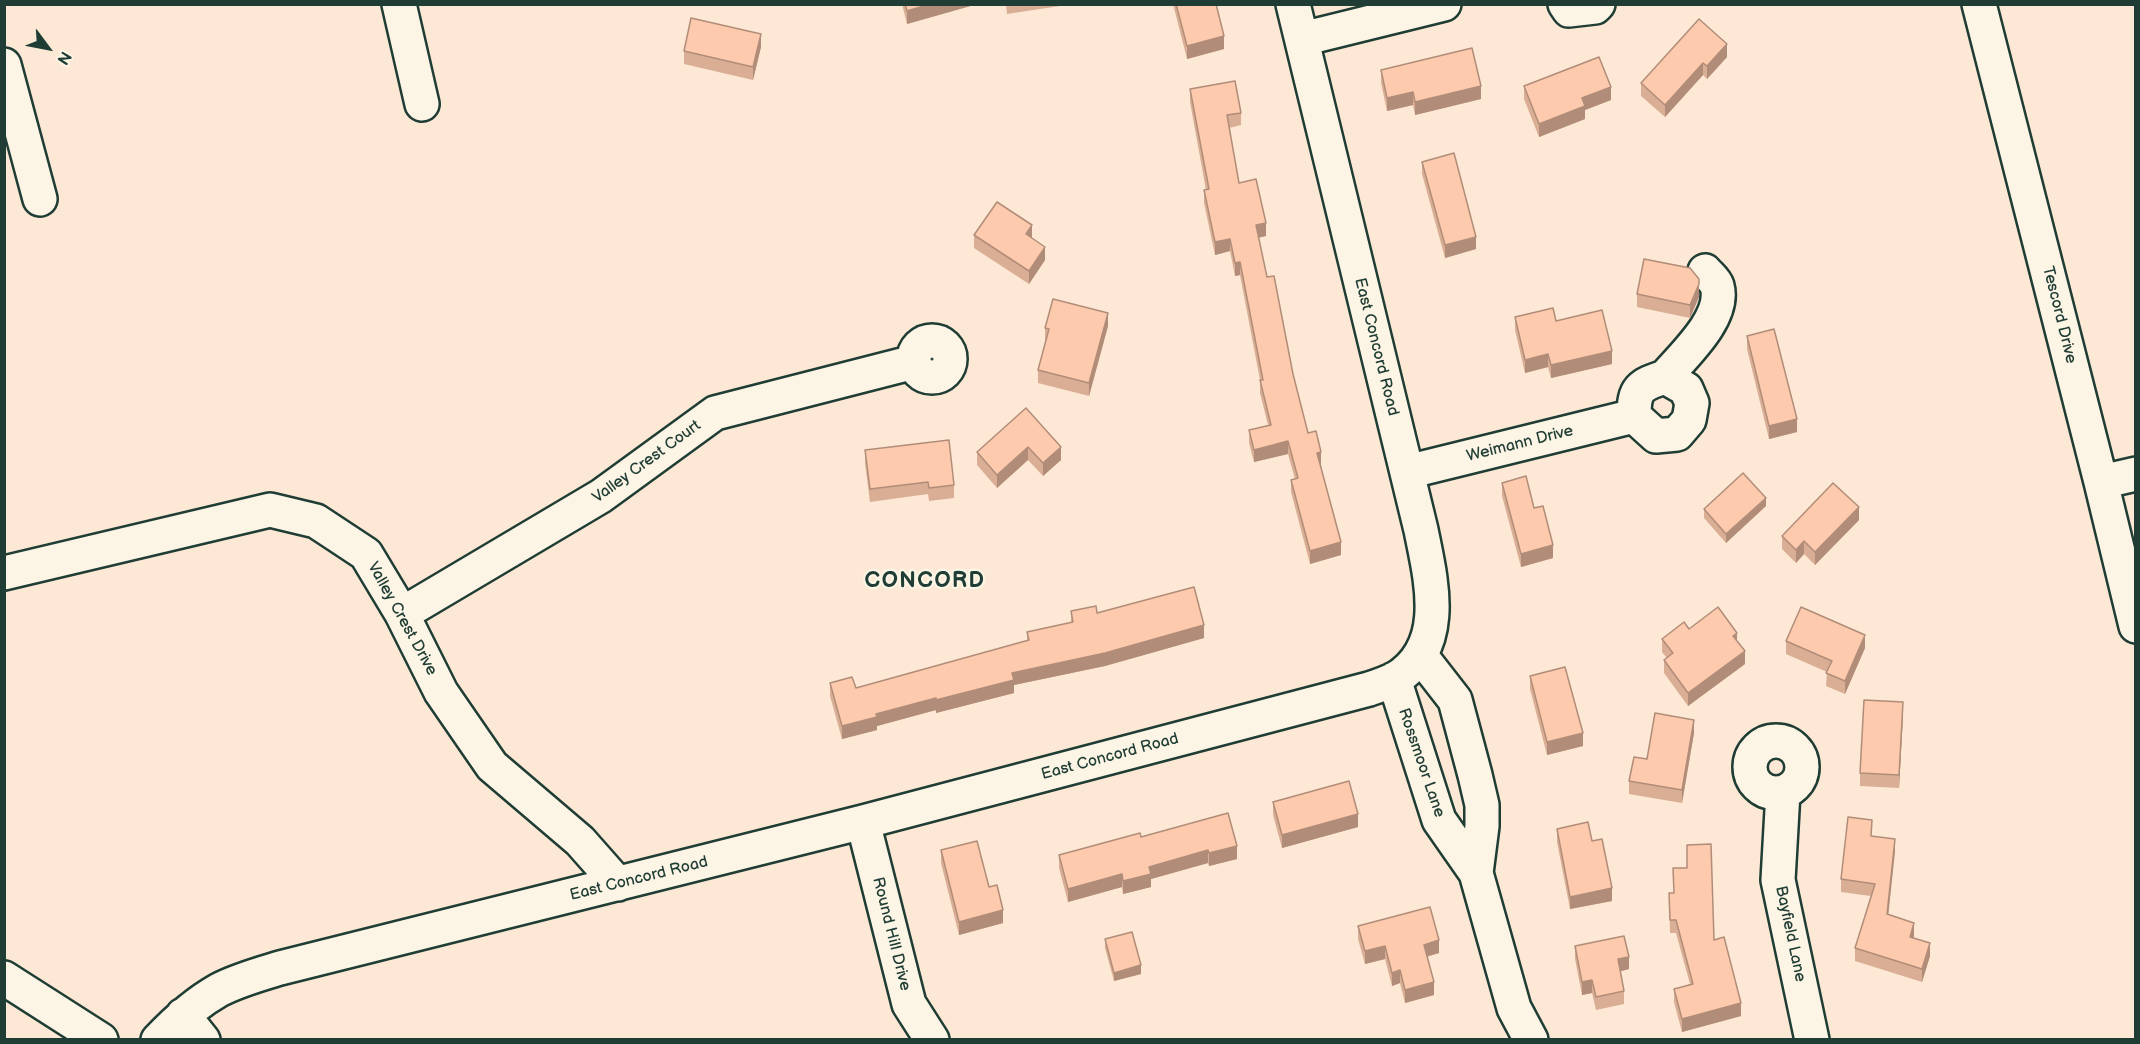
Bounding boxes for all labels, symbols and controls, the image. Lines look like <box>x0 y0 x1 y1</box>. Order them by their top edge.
north arrow <box>18 18 78 78</box>
text: N <box>52 48 75 68</box>
street label: Tescord Drive <box>2038 264 2080 366</box>
street label: East Concord Road <box>1350 276 1402 418</box>
street label: Valley Crest Court <box>589 416 705 508</box>
street label: Weimann Drive <box>1465 421 1575 467</box>
street label: Valley Crest Drive <box>363 559 441 679</box>
district label: CONCORD <box>865 568 985 594</box>
street label: Rossmoor Lane <box>1393 706 1449 820</box>
street label: East Concord Road <box>1039 729 1181 785</box>
street label: East Concord Road <box>568 853 710 905</box>
street label: Round Hill Drive <box>868 875 914 993</box>
street label: Bayfield Lane <box>1770 884 1810 984</box>

